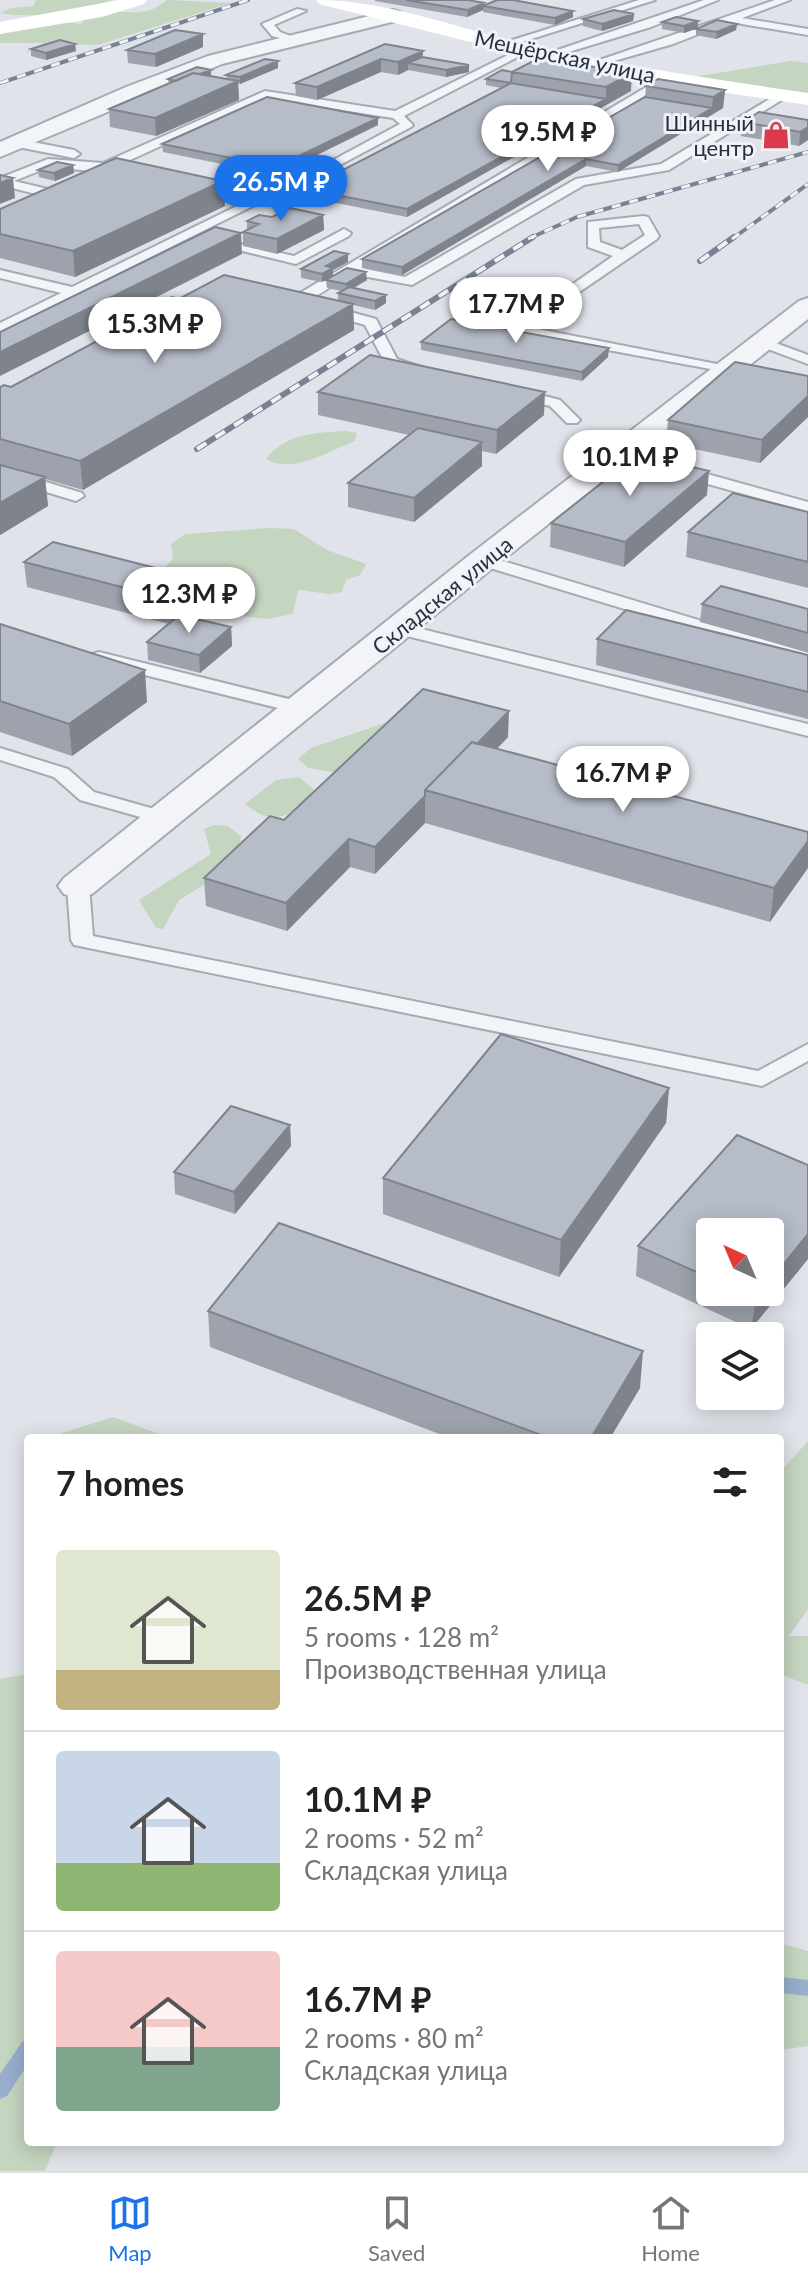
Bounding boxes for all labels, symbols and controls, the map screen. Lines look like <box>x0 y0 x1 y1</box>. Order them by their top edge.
street label: Мещёрская улица <box>472 24 658 88</box>
pin: 19.5M ₽ <box>474 105 622 173</box>
place label: Шинный центр <box>665 109 754 161</box>
text: 19.5M ₽ <box>499 115 597 147</box>
shop icon: Шинный центр <box>761 120 791 150</box>
pin: 26.5M ₽ <box>207 155 355 223</box>
text: 26.5M ₽ <box>232 165 330 197</box>
pin: 17.7M ₽ <box>442 277 590 345</box>
text: 17.7M ₽ <box>467 287 565 319</box>
pin: 15.3M ₽ <box>81 297 229 365</box>
text: 15.3M ₽ <box>106 307 204 339</box>
pin: 10.1M ₽ <box>556 430 704 498</box>
text: 10.1M ₽ <box>581 440 679 472</box>
street label: Складская улица <box>366 530 518 660</box>
pin: 12.3M ₽ <box>115 567 263 635</box>
text: 12.3M ₽ <box>140 577 238 609</box>
pin: 16.7M ₽ <box>549 746 697 814</box>
text: 16.7M ₽ <box>574 756 672 788</box>
north arrow <box>696 1218 784 1306</box>
map controls <box>696 1218 784 1410</box>
button: layers <box>696 1322 784 1410</box>
icon: filters <box>708 1460 752 1504</box>
text: 7 homes <box>56 1462 184 1503</box>
text: 26.5M ₽ <box>304 1577 431 1618</box>
icon: home <box>120 1582 216 1678</box>
text: 5 rooms · 128 m² <box>304 1621 499 1653</box>
text: Производственная улица <box>304 1653 607 1685</box>
text: 10.1M ₽ <box>304 1778 431 1819</box>
icon: home <box>120 1783 216 1879</box>
text: 2 rooms · 52 m² <box>304 1822 484 1854</box>
text: Складская улица <box>304 1854 508 1886</box>
text: 16.7M ₽ <box>304 1978 431 2019</box>
icon: home <box>120 1983 216 2079</box>
text: 2 rooms · 80 m² <box>304 2022 484 2054</box>
text: Складская улица <box>304 2054 508 2086</box>
tab: Map <box>108 2191 152 2266</box>
tab: Saved <box>368 2191 425 2266</box>
tab: Home <box>641 2191 700 2266</box>

